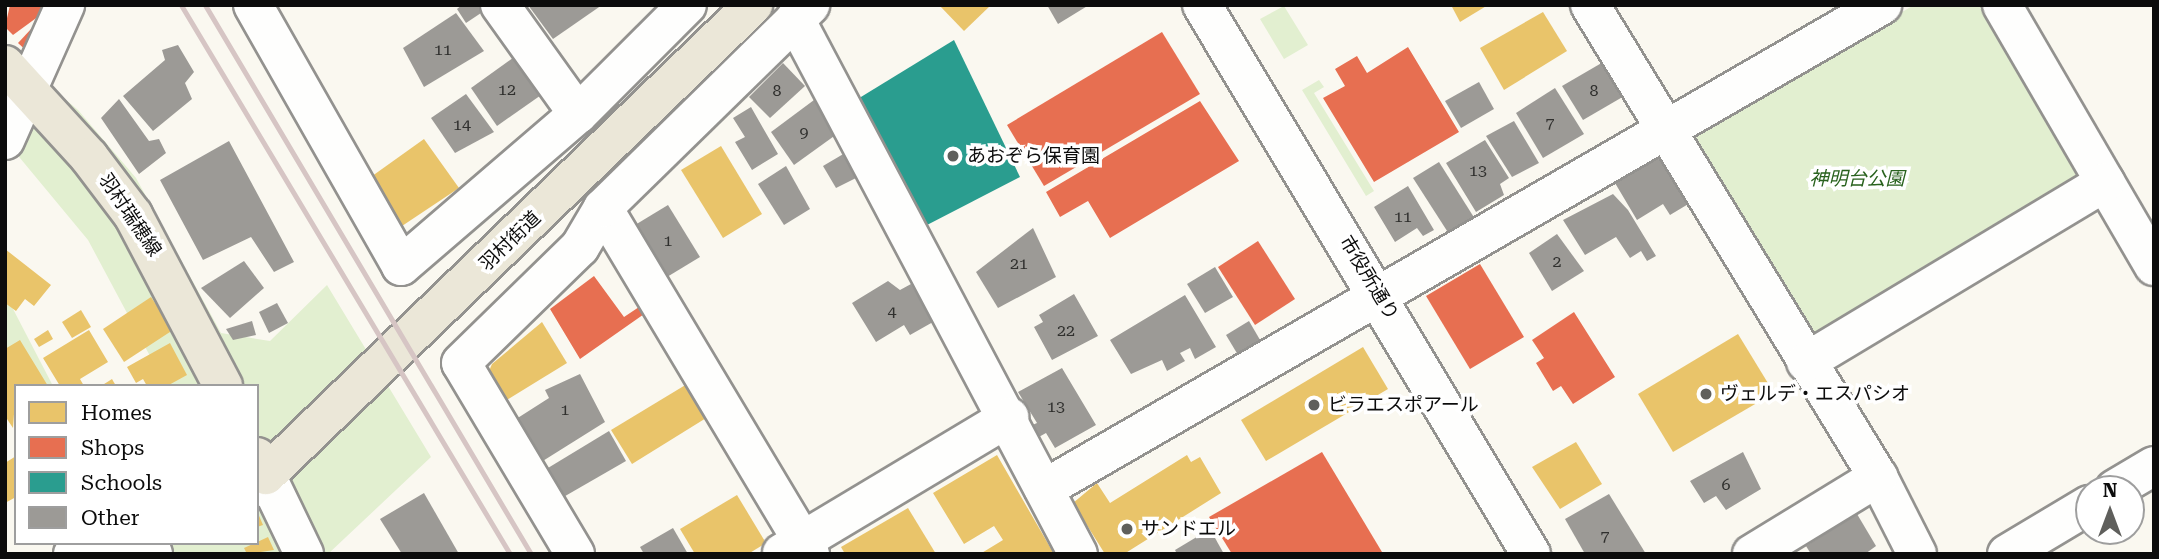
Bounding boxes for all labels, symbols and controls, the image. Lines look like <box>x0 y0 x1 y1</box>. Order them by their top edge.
house number: 11 <box>434 40 452 60</box>
house number: 12 <box>498 80 516 100</box>
house number: 8 <box>773 81 781 101</box>
house number: 8 <box>1590 81 1598 101</box>
house number: 7 <box>1546 113 1554 133</box>
house number: 14 <box>453 115 471 135</box>
house number: 9 <box>800 123 808 143</box>
place label: あおぞら保育園 <box>967 145 1100 167</box>
marker: あおぞら保育園 <box>945 148 961 164</box>
house number: 13 <box>1469 161 1487 181</box>
park label: 神明台公園 <box>1810 168 1904 190</box>
street label: 羽村瑞穂線 <box>94 169 166 261</box>
street label: 羽村街道 <box>475 206 545 276</box>
house number: 11 <box>1394 207 1412 227</box>
house number: 1 <box>664 231 672 251</box>
street label: 市役所通り <box>1335 231 1403 325</box>
house number: 2 <box>1553 252 1561 272</box>
house number: 21 <box>1010 254 1028 274</box>
house number: 4 <box>888 302 896 322</box>
house number: 22 <box>1057 321 1075 341</box>
place label: ヴェルデ・エスパシオ <box>1720 383 1910 405</box>
legend <box>14 384 259 545</box>
marker: ヴェルデ・エスパシオ <box>1698 386 1714 402</box>
place label: ビラエスポアール <box>1328 394 1479 416</box>
house number: 13 <box>1047 397 1065 417</box>
marker: ビラエスポアール <box>1306 397 1322 413</box>
house number: 1 <box>561 400 569 420</box>
text: Homes <box>81 401 152 425</box>
text: Shops <box>81 436 144 460</box>
text: Schools <box>81 471 162 495</box>
house number: 6 <box>1722 475 1730 495</box>
north arrow <box>2075 475 2145 545</box>
text: N <box>2103 479 2117 502</box>
text: Other <box>81 506 139 530</box>
place label: サンドエル <box>1141 518 1236 540</box>
marker: サンドエル <box>1119 521 1135 537</box>
house number: 7 <box>1601 526 1609 546</box>

